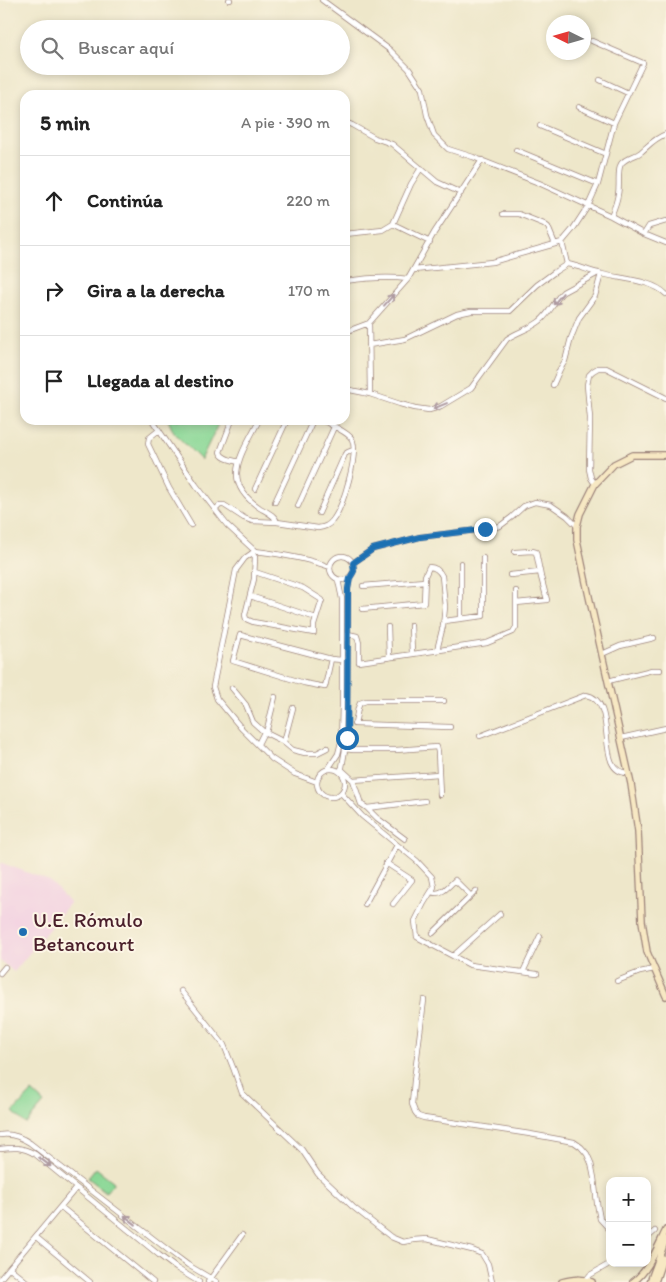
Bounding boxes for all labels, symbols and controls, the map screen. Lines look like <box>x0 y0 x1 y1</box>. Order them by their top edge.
north arrow <box>546 15 591 60</box>
search box <box>20 20 350 75</box>
icon: search <box>38 34 66 62</box>
text: Buscar aquí <box>78 36 174 59</box>
text: 5 min <box>40 110 90 135</box>
text: A pie · 390 m <box>241 113 330 132</box>
icon: ahead <box>40 187 68 215</box>
text: Continúa <box>87 189 163 212</box>
text: 220 m <box>286 191 330 210</box>
icon: right <box>40 277 68 305</box>
text: Gira a la derecha <box>87 279 225 302</box>
text: 170 m <box>288 281 330 300</box>
one-way arrow <box>552 292 563 305</box>
one-way arrow <box>383 294 395 307</box>
icon: arrive <box>40 367 68 395</box>
text: Llegada al destino <box>87 369 234 392</box>
one-way arrow <box>433 401 448 411</box>
route end <box>474 518 497 541</box>
route start <box>336 727 359 750</box>
place label: U.E. Rómulo Betancourt <box>33 907 143 956</box>
marker: U.E. Rómulo Betancourt <box>17 926 29 938</box>
one-way arrow <box>38 1156 51 1167</box>
map controls <box>606 1177 651 1267</box>
button: + <box>606 1177 651 1222</box>
one-way arrow <box>124 1215 137 1226</box>
button: − <box>606 1222 651 1267</box>

